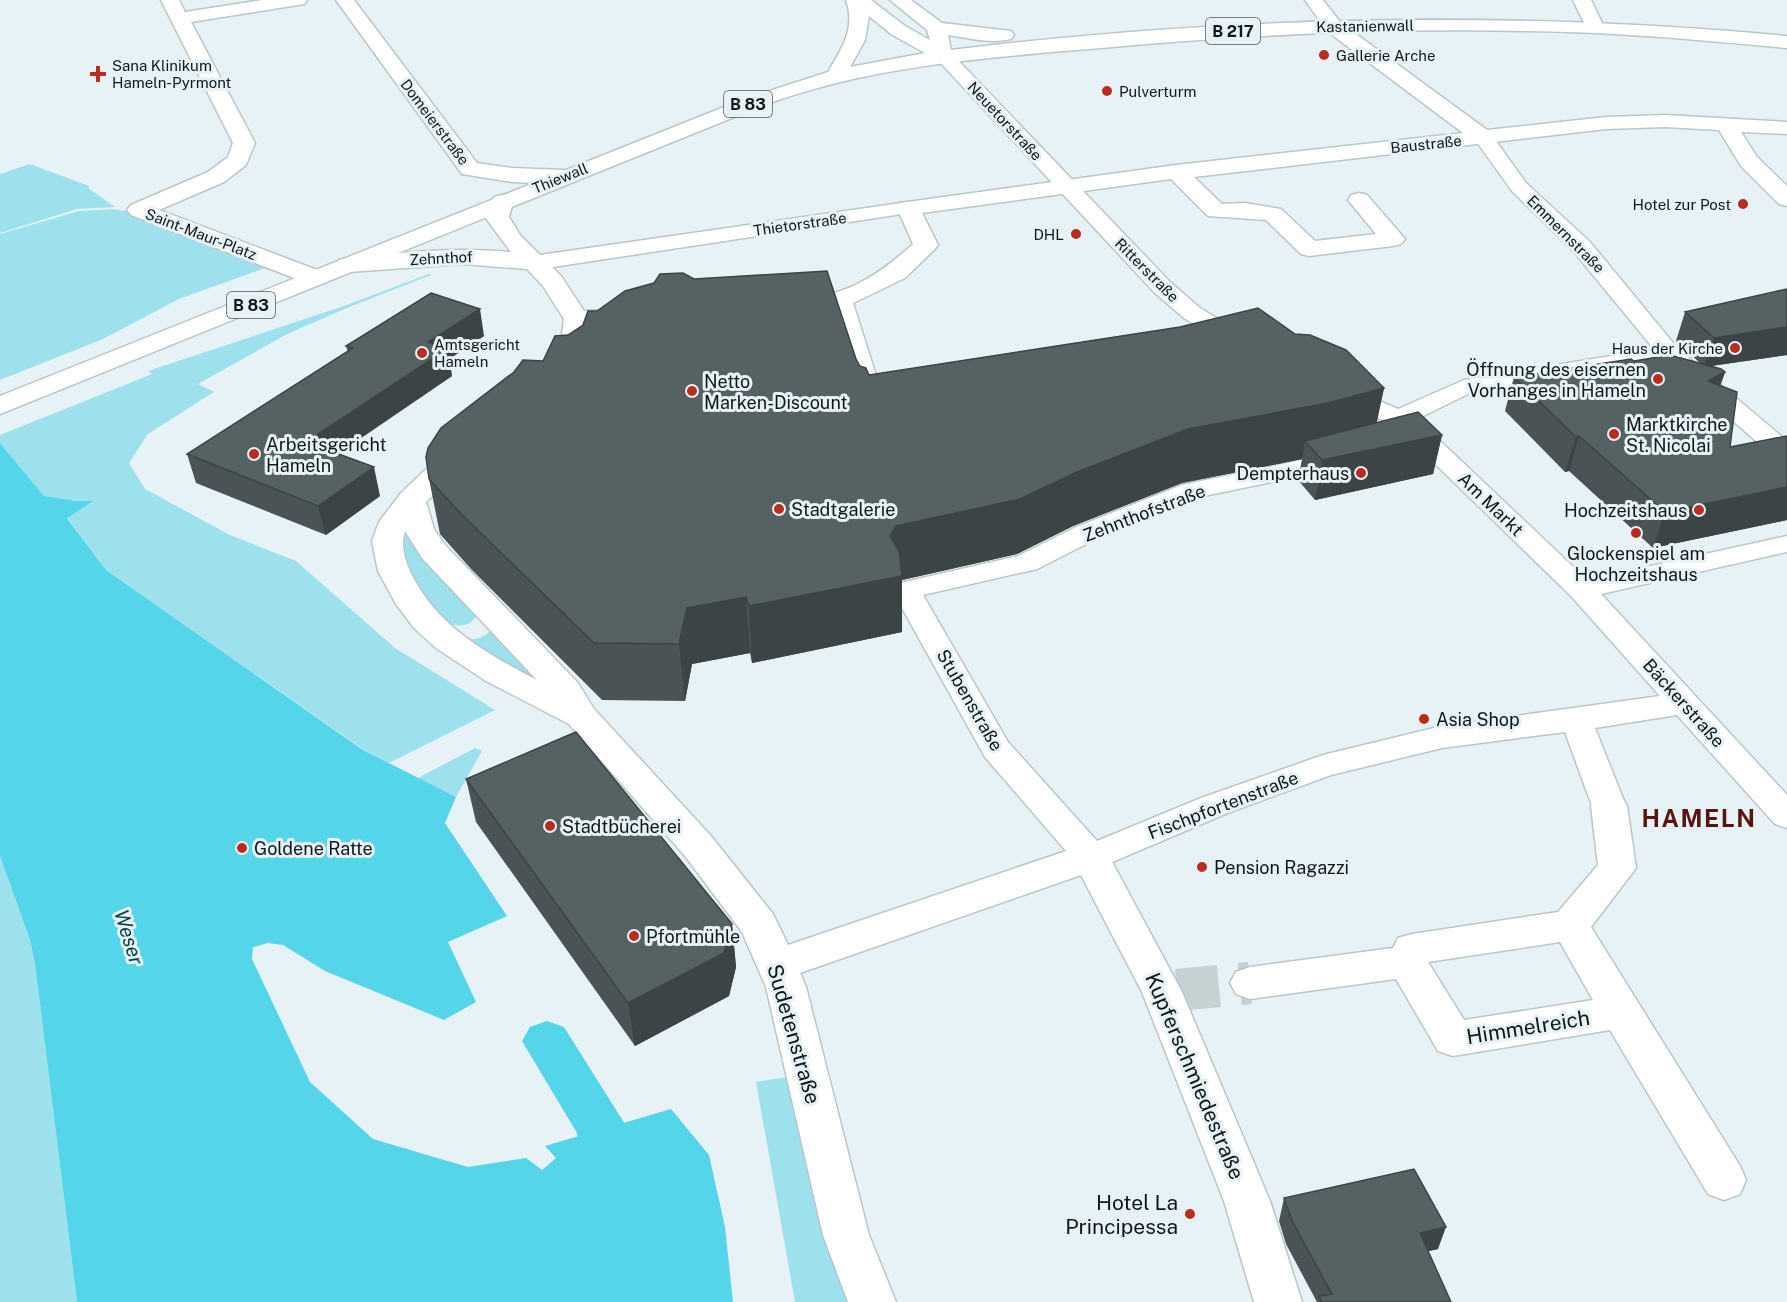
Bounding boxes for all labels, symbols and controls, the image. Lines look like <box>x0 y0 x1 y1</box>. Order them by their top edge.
street label: Kastanienwall <box>1316 17 1414 35</box>
road number: B 217 <box>1206 18 1260 44</box>
place label: Gallerie Arche <box>1336 47 1436 64</box>
marker: Gallerie Arche <box>1317 48 1331 62</box>
place label: Sana Klinikum Hameln-Pyrmont <box>112 57 232 91</box>
marker: Sana Klinikum Hameln-Pyrmont <box>89 65 107 83</box>
street label: Domeierstraße <box>397 76 473 168</box>
street label: Neuetorstraße <box>964 78 1046 164</box>
place label: Pulverturm <box>1119 83 1197 100</box>
marker: Pulverturm <box>1100 84 1114 98</box>
road number: B 83 <box>724 91 772 117</box>
street label: Baustraße <box>1390 132 1462 156</box>
street label: Thiewall <box>530 159 590 197</box>
street label: Emmernstraße <box>1524 192 1608 276</box>
place label: Hotel zur Post <box>1633 196 1731 213</box>
marker: Hotel zur Post <box>1736 197 1750 211</box>
street label: Saint-Maur-Platz <box>143 205 259 263</box>
street label: Thietorstraße <box>752 209 848 239</box>
place label: DHL <box>1033 226 1064 243</box>
marker: DHL <box>1069 227 1083 241</box>
street label: Ritterstraße <box>1112 235 1182 305</box>
street label: Zehnthof <box>409 248 473 268</box>
road number: B 83 <box>227 292 275 318</box>
place label: Amtsgericht Hameln <box>434 336 520 370</box>
place label: Haus der Kirche <box>1612 340 1723 357</box>
marker: Haus der Kirche <box>1728 341 1742 355</box>
marker: Amtsgericht Hameln <box>415 346 429 360</box>
place label: Öffnung des eisernen Vorhanges in Hameln <box>1466 358 1646 401</box>
place label: Netto Marken-Discount <box>704 371 847 413</box>
marker: Öffnung des eisernen Vorhanges in Hameln <box>1651 372 1665 386</box>
marker: Netto Marken-Discount <box>685 384 699 398</box>
place label: Marktkirche St. Nicolai <box>1626 414 1728 456</box>
marker: Marktkirche St. Nicolai <box>1607 427 1621 441</box>
place label: Arbeitsgericht Hameln <box>266 434 387 476</box>
marker: Arbeitsgericht Hameln <box>247 447 261 461</box>
place label: Dempterhaus <box>1237 463 1349 484</box>
marker: Dempterhaus <box>1354 466 1368 480</box>
street label: Am Markt <box>1454 468 1528 540</box>
street label: Zehnthofstraße <box>1080 480 1208 546</box>
place label: Stadtgalerie <box>791 499 895 520</box>
place label: Hochzeitshaus <box>1564 500 1687 521</box>
marker: Stadtgalerie <box>772 502 786 516</box>
marker: Hochzeitshaus <box>1692 503 1706 517</box>
marker: Glockenspiel am Hochzeitshaus <box>1629 526 1643 540</box>
place label: Glockenspiel am Hochzeitshaus <box>1567 543 1705 585</box>
street label: Stubenstraße <box>932 645 1008 755</box>
street label: Bäckerstraße <box>1639 654 1729 752</box>
place label: Asia Shop <box>1436 709 1520 730</box>
marker: Asia Shop <box>1417 712 1431 726</box>
street label: Fischpfortenstraße <box>1145 767 1301 843</box>
district label: HAMELN <box>1642 804 1756 832</box>
place label: Stadtbücherei <box>562 816 681 837</box>
marker: Stadtbücherei <box>543 819 557 833</box>
place label: Goldene Ratte <box>254 838 373 859</box>
marker: Goldene Ratte <box>235 841 249 855</box>
place label: Pension Ragazzi <box>1214 857 1349 878</box>
marker: Pension Ragazzi <box>1195 860 1209 874</box>
water label: Weser <box>109 907 149 968</box>
place label: Pfortmühle <box>646 926 740 947</box>
marker: Pfortmühle <box>627 929 641 943</box>
street label: Sudetenstraße <box>762 961 826 1107</box>
street label: Kupferschmiedestraße <box>1140 969 1250 1183</box>
street label: Himmelreich <box>1465 1005 1591 1049</box>
place label: Hotel La Principessa <box>1065 1190 1178 1239</box>
marker: Hotel La Principessa <box>1183 1207 1197 1221</box>

